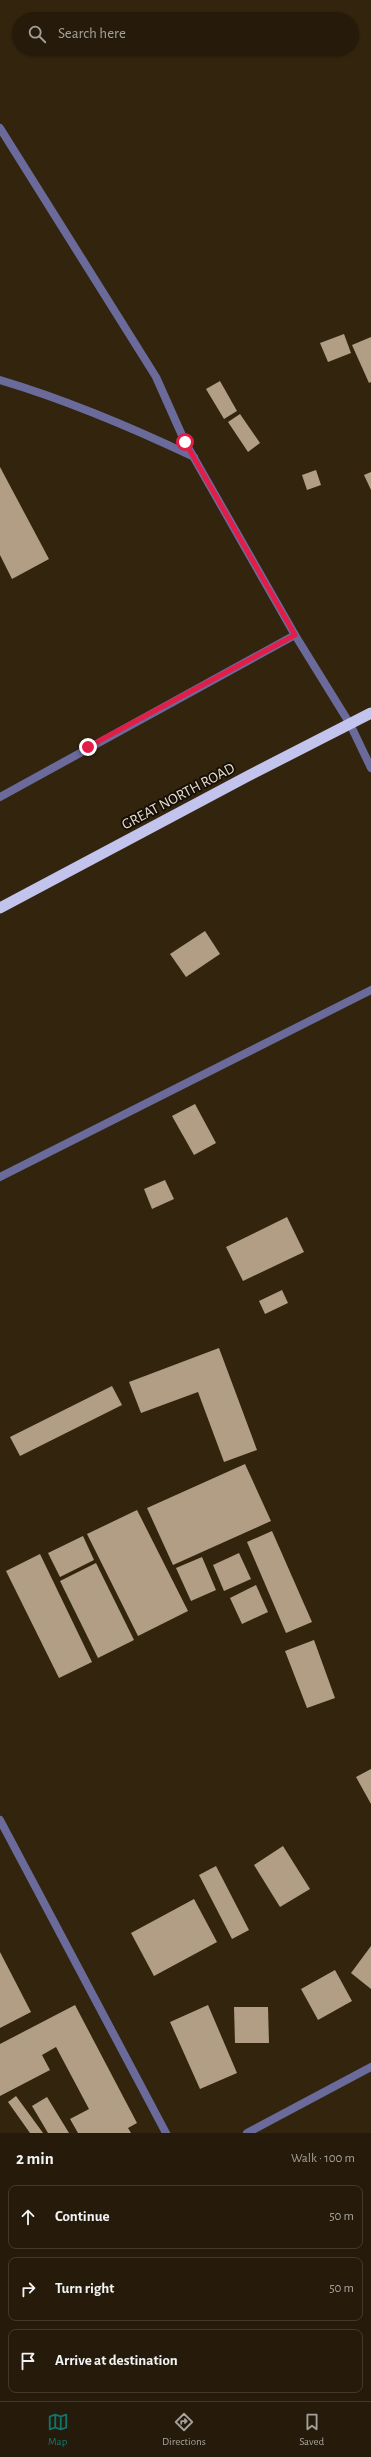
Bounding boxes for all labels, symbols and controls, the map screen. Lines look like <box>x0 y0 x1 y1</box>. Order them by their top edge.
search box <box>12 12 359 56</box>
icon: search <box>26 23 48 45</box>
text: Search here <box>58 26 126 41</box>
route start <box>176 433 194 451</box>
route end <box>79 738 97 756</box>
street label: GREAT NORTH ROAD <box>119 760 237 833</box>
text: 2 min <box>16 2150 54 2167</box>
text: Walk · 100 m <box>291 2152 355 2165</box>
icon: ahead <box>17 2206 39 2228</box>
text: Continue <box>55 2209 110 2224</box>
text: 50 m <box>329 2210 354 2223</box>
icon: right <box>17 2278 39 2300</box>
text: Turn right <box>55 2281 114 2296</box>
text: 50 m <box>329 2282 354 2295</box>
icon: arrive <box>17 2350 39 2372</box>
text: Arrive at destination <box>55 2353 178 2368</box>
tab: Map <box>47 2411 69 2448</box>
tab: Directions <box>162 2411 206 2448</box>
tab: Saved <box>299 2411 324 2448</box>

